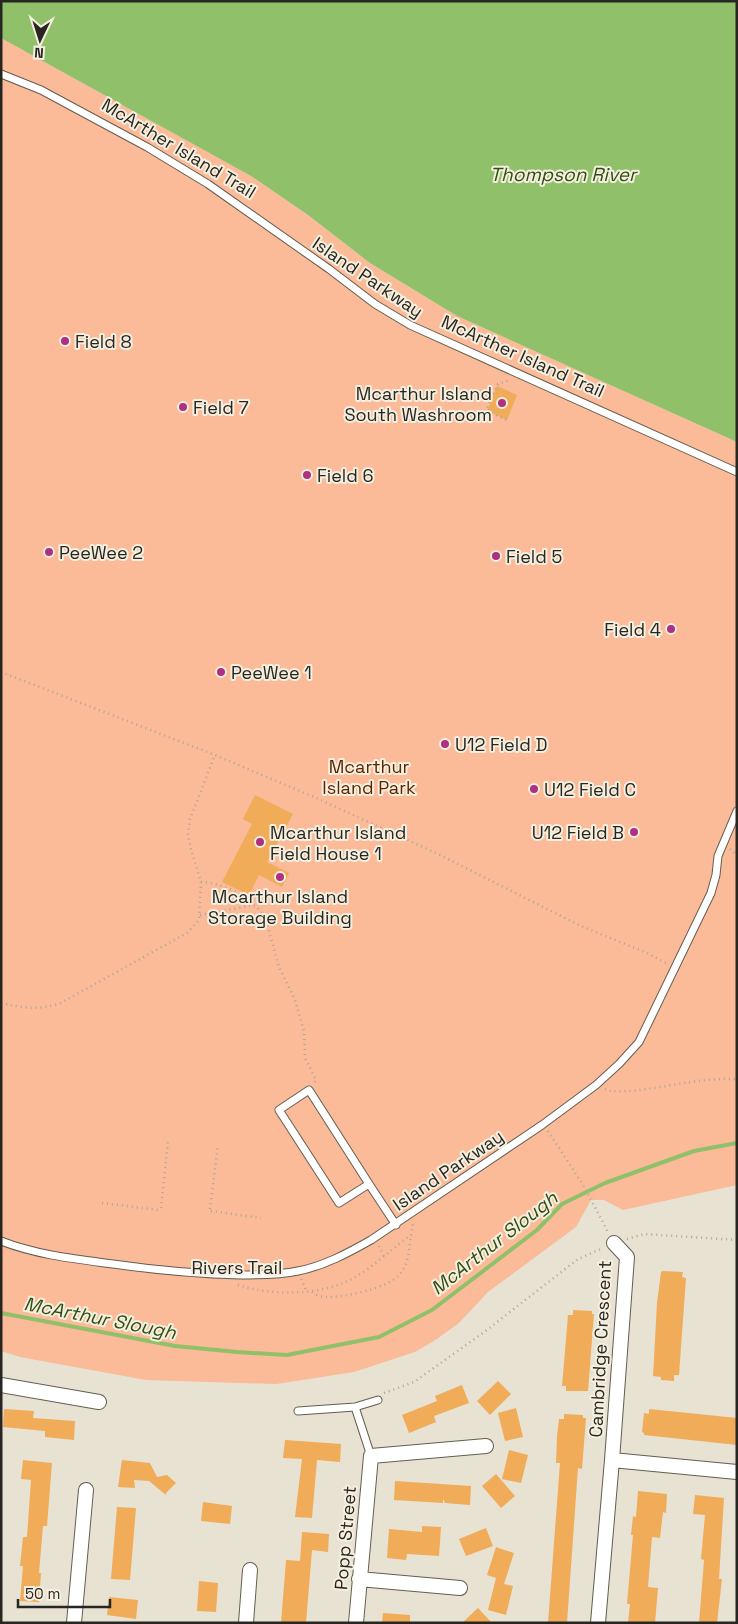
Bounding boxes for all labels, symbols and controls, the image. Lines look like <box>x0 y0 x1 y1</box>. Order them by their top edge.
north arrow <box>15 15 65 65</box>
text: N <box>34 44 44 62</box>
street label: McArther Island Trail <box>98 93 260 203</box>
water label: Thompson River <box>490 162 638 187</box>
street label: Island Parkway <box>308 231 428 323</box>
street label: McArther Island Trail <box>438 310 608 402</box>
place label: Field 8 <box>75 330 132 353</box>
marker: Field 8 <box>59 335 71 347</box>
place label: Mcarthur Island South Washroom <box>344 382 492 426</box>
place label: Field 7 <box>193 396 249 419</box>
marker: Mcarthur Island South Washroom <box>496 397 508 409</box>
marker: Field 7 <box>177 401 189 413</box>
place label: Field 6 <box>317 464 373 487</box>
marker: Field 6 <box>301 469 313 481</box>
place label: PeeWee 2 <box>59 541 143 564</box>
place label: Field 5 <box>506 545 562 568</box>
marker: PeeWee 2 <box>43 546 55 558</box>
marker: Field 5 <box>490 550 502 562</box>
place label: Field 4 <box>604 618 661 641</box>
marker: Field 4 <box>665 623 677 635</box>
place label: PeeWee 1 <box>231 661 312 684</box>
marker: PeeWee 1 <box>215 666 227 678</box>
place label: U12 Field D <box>455 733 547 756</box>
marker: U12 Field D <box>439 738 451 750</box>
park label: Mcarthur Island Park <box>322 755 416 799</box>
place label: U12 Field C <box>544 778 636 801</box>
marker: U12 Field C <box>528 783 540 795</box>
place label: Mcarthur Island Field House 1 <box>270 821 406 865</box>
place label: U12 Field B <box>532 821 624 844</box>
marker: U12 Field B <box>628 826 640 838</box>
marker: Mcarthur Island Field House 1 <box>254 836 266 848</box>
marker: Mcarthur Island Storage Building <box>274 871 286 883</box>
place label: Mcarthur Island Storage Building <box>208 885 352 929</box>
street label: Island Parkway <box>388 1124 508 1216</box>
water label: McArthur Slough <box>425 1185 563 1300</box>
street label: Rivers Trail <box>192 1256 282 1279</box>
street label: Cambridge Crescent <box>584 1260 616 1438</box>
water label: McArthur Slough <box>22 1291 178 1345</box>
street label: Popp Street <box>329 1485 361 1591</box>
scale bar <box>18 1576 110 1608</box>
text: 50 m <box>25 1584 60 1603</box>

